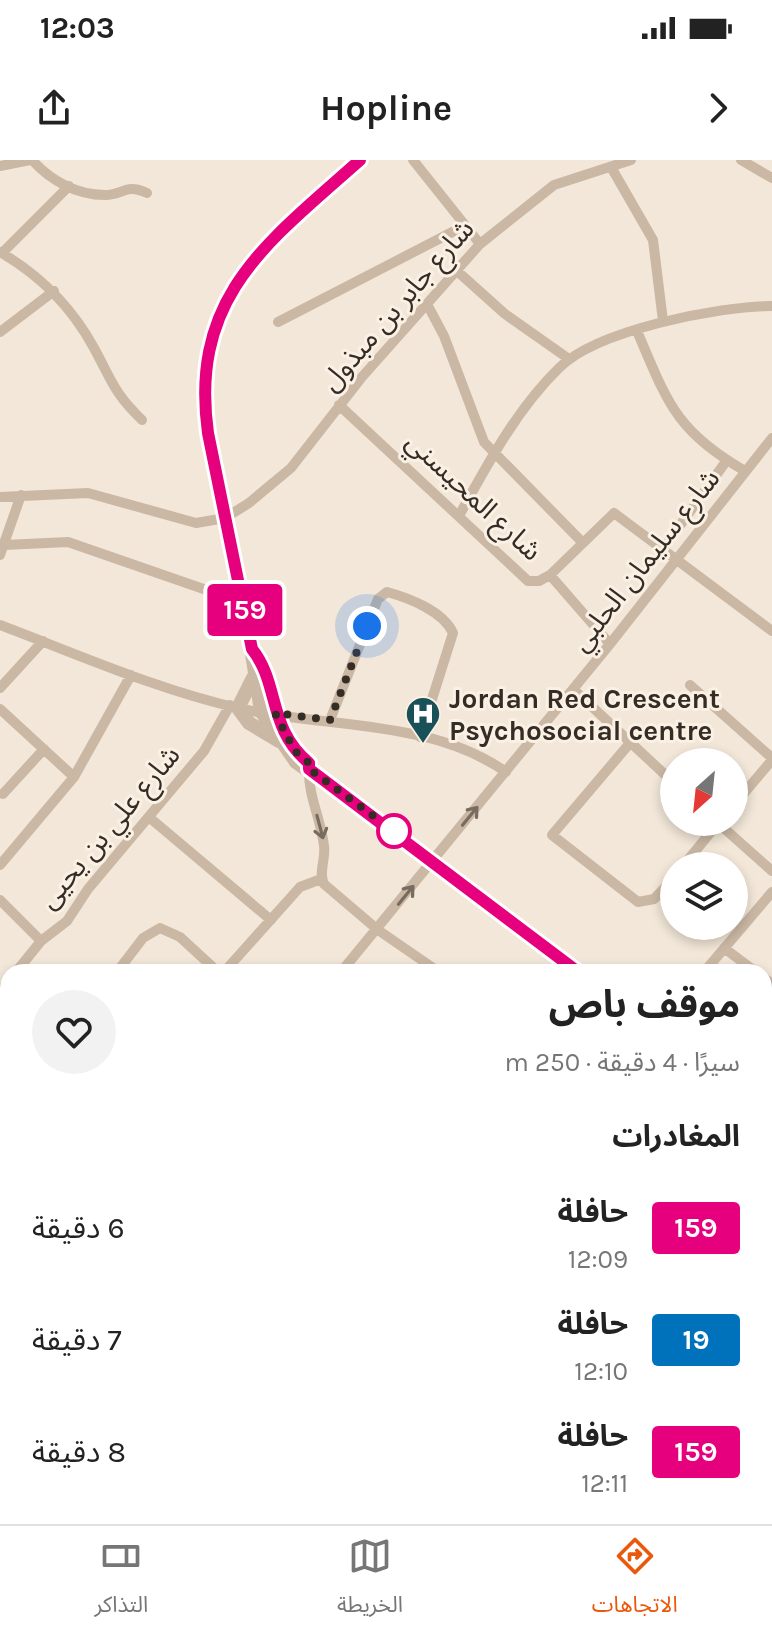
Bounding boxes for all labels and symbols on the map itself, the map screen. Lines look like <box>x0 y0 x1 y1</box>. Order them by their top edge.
street label: شارع جابر بن مبذول <box>313 212 484 400</box>
street label: شارع المحيسني <box>396 425 549 571</box>
street label: شارع سليمان الحلبي <box>563 462 730 661</box>
line badge: 159 <box>199 584 291 636</box>
your location <box>347 606 387 646</box>
place label: Jordan Red Crescent Psychosocial centre <box>449 682 720 747</box>
hospital icon: Jordan Red Crescent Psychosocial centre <box>404 695 442 745</box>
street label: شارع علي بن يحيى <box>31 739 190 918</box>
north arrow <box>660 748 748 836</box>
one-way arrow <box>461 806 479 827</box>
one-way arrow <box>313 813 328 839</box>
unlabelled marker <box>377 814 411 848</box>
one-way arrow <box>397 885 415 906</box>

